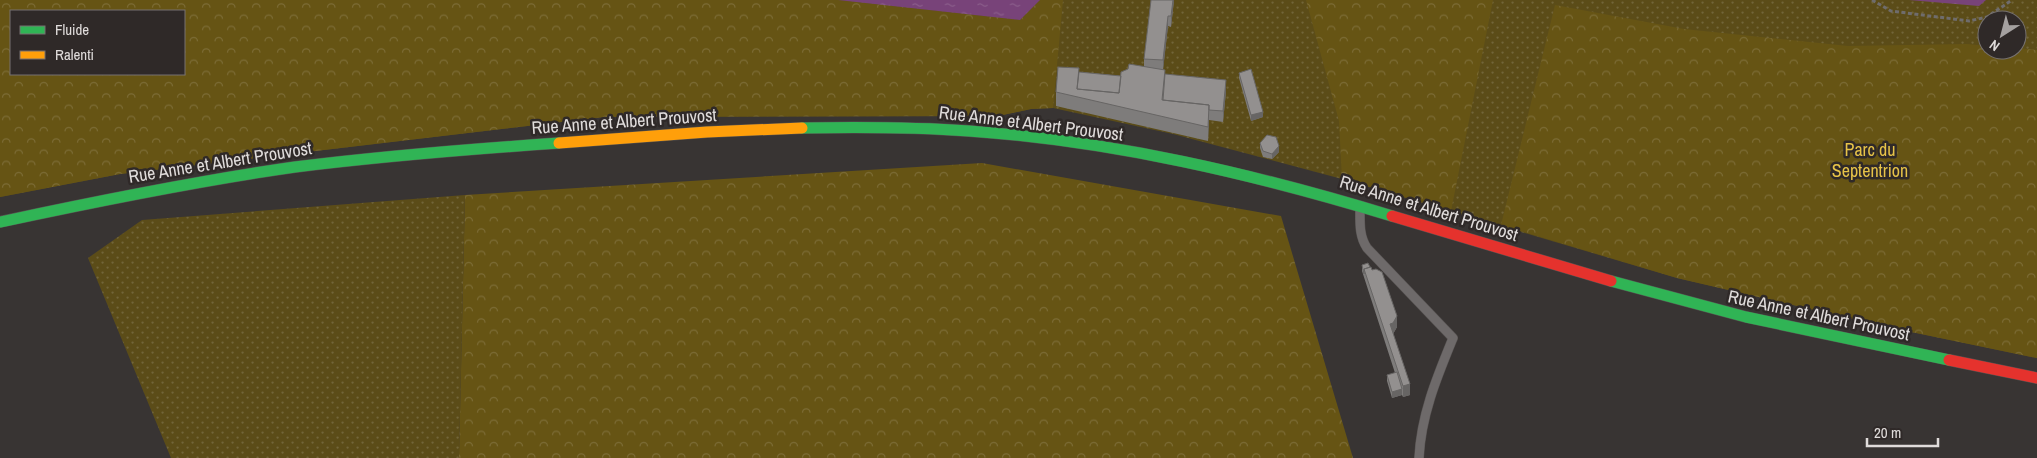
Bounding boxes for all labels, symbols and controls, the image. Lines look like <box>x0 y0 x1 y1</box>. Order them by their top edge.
legend <box>10 10 185 75</box>
north arrow <box>1977 10 2027 60</box>
text: Fluide <box>55 19 89 40</box>
text: N <box>1986 36 2003 55</box>
text: Ralenti <box>55 44 94 65</box>
street label: Rue Anne et Albert Prouvost <box>937 99 1125 147</box>
street label: Rue Anne et Albert Prouvost <box>531 102 717 140</box>
street label: Rue Anne et Albert Prouvost <box>126 135 314 189</box>
park label: Parc du Septentrion <box>1832 137 1908 183</box>
street label: Rue Anne et Albert Prouvost <box>1337 169 1521 247</box>
street label: Rue Anne et Albert Prouvost <box>1726 283 1912 347</box>
scale bar <box>1867 416 1938 448</box>
text: 20 m <box>1874 422 1901 443</box>

